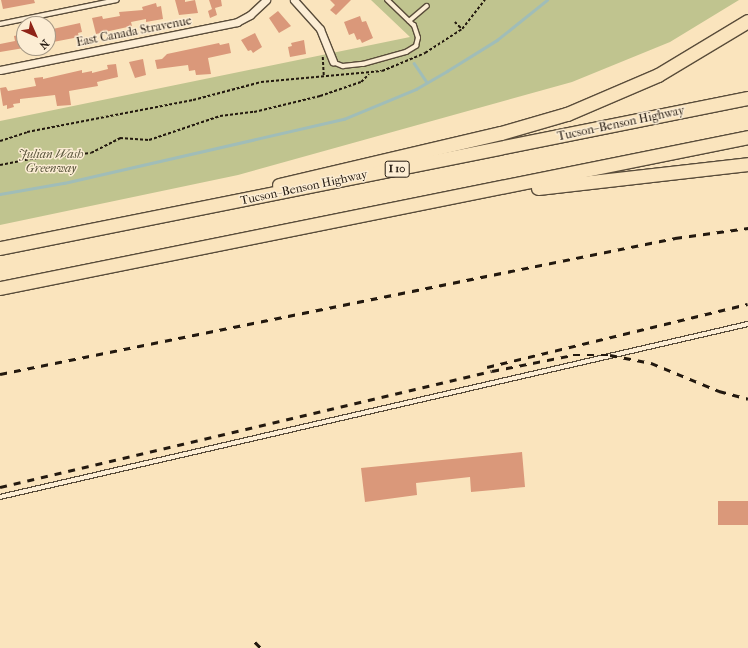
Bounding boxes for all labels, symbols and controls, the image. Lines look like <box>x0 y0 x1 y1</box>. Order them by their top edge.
street label: East Canada Stravenue <box>75 14 193 50</box>
north arrow <box>16 16 56 56</box>
text: N <box>37 37 52 52</box>
street label: Tucson–Benson Highway <box>556 103 686 145</box>
park label: Julian Wash Greenway <box>19 148 83 176</box>
road number: I 10 <box>384 160 410 178</box>
street label: Tucson–Benson Highway <box>239 167 369 209</box>

